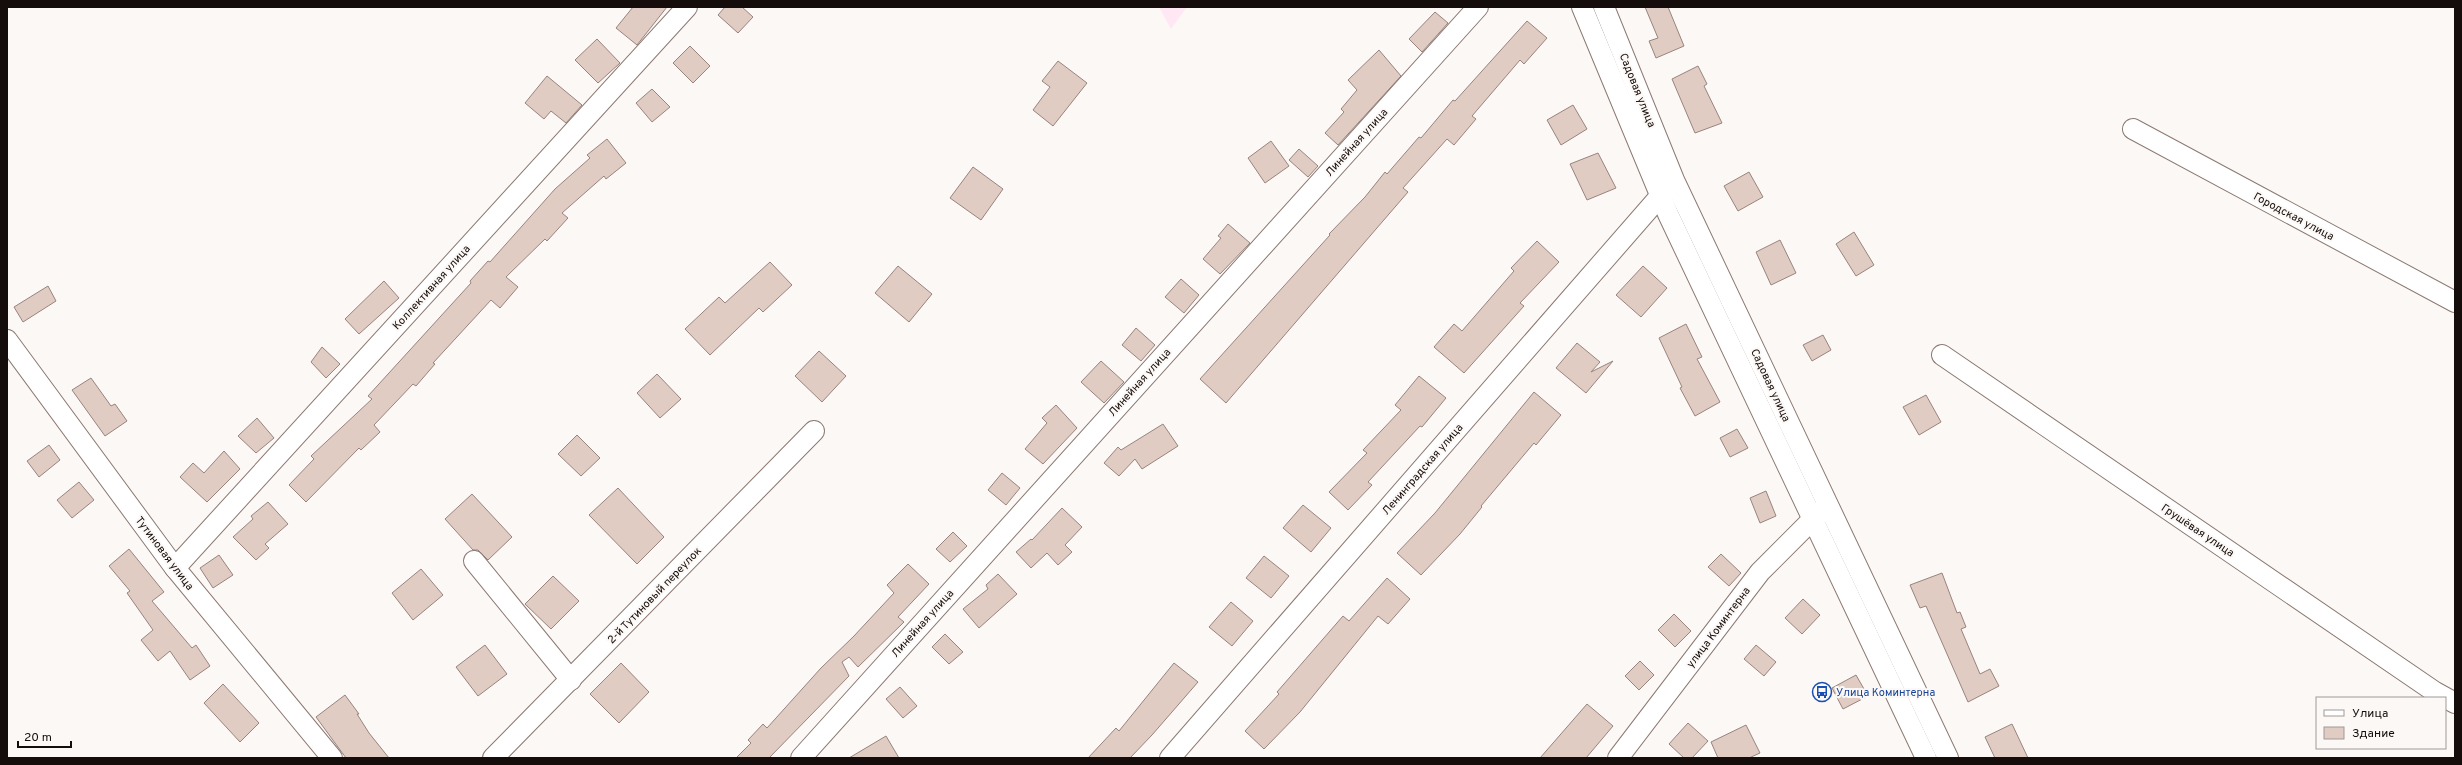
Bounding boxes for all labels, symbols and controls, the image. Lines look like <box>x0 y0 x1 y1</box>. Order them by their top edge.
street label: Садовая улица <box>1616 51 1658 130</box>
street label: Линейная улица <box>1322 106 1391 180</box>
street label: Городская улица <box>2251 190 2336 244</box>
street label: Коллективная улица <box>390 242 474 333</box>
street label: Линейная улица <box>1105 346 1174 420</box>
street label: Садовая улица <box>1747 347 1793 424</box>
street label: Ленинградская улица <box>1379 421 1466 518</box>
street label: Грушёвая улица <box>2158 501 2237 560</box>
street label: Тутиновая улица <box>132 514 197 593</box>
street label: 2-й Тутиновый переулок <box>605 544 705 647</box>
street label: улица Коминтерна <box>1684 584 1754 671</box>
street label: Линейная улица <box>888 587 957 661</box>
bus stop icon: Улица Коминтерна <box>1811 681 1833 703</box>
place label: Улица Коминтерна <box>1836 686 1935 700</box>
legend <box>2316 697 2446 749</box>
text: Улица <box>2352 706 2388 722</box>
scale bar <box>18 723 71 749</box>
text: Здание <box>2352 726 2395 742</box>
text: 20 m <box>24 730 52 746</box>

